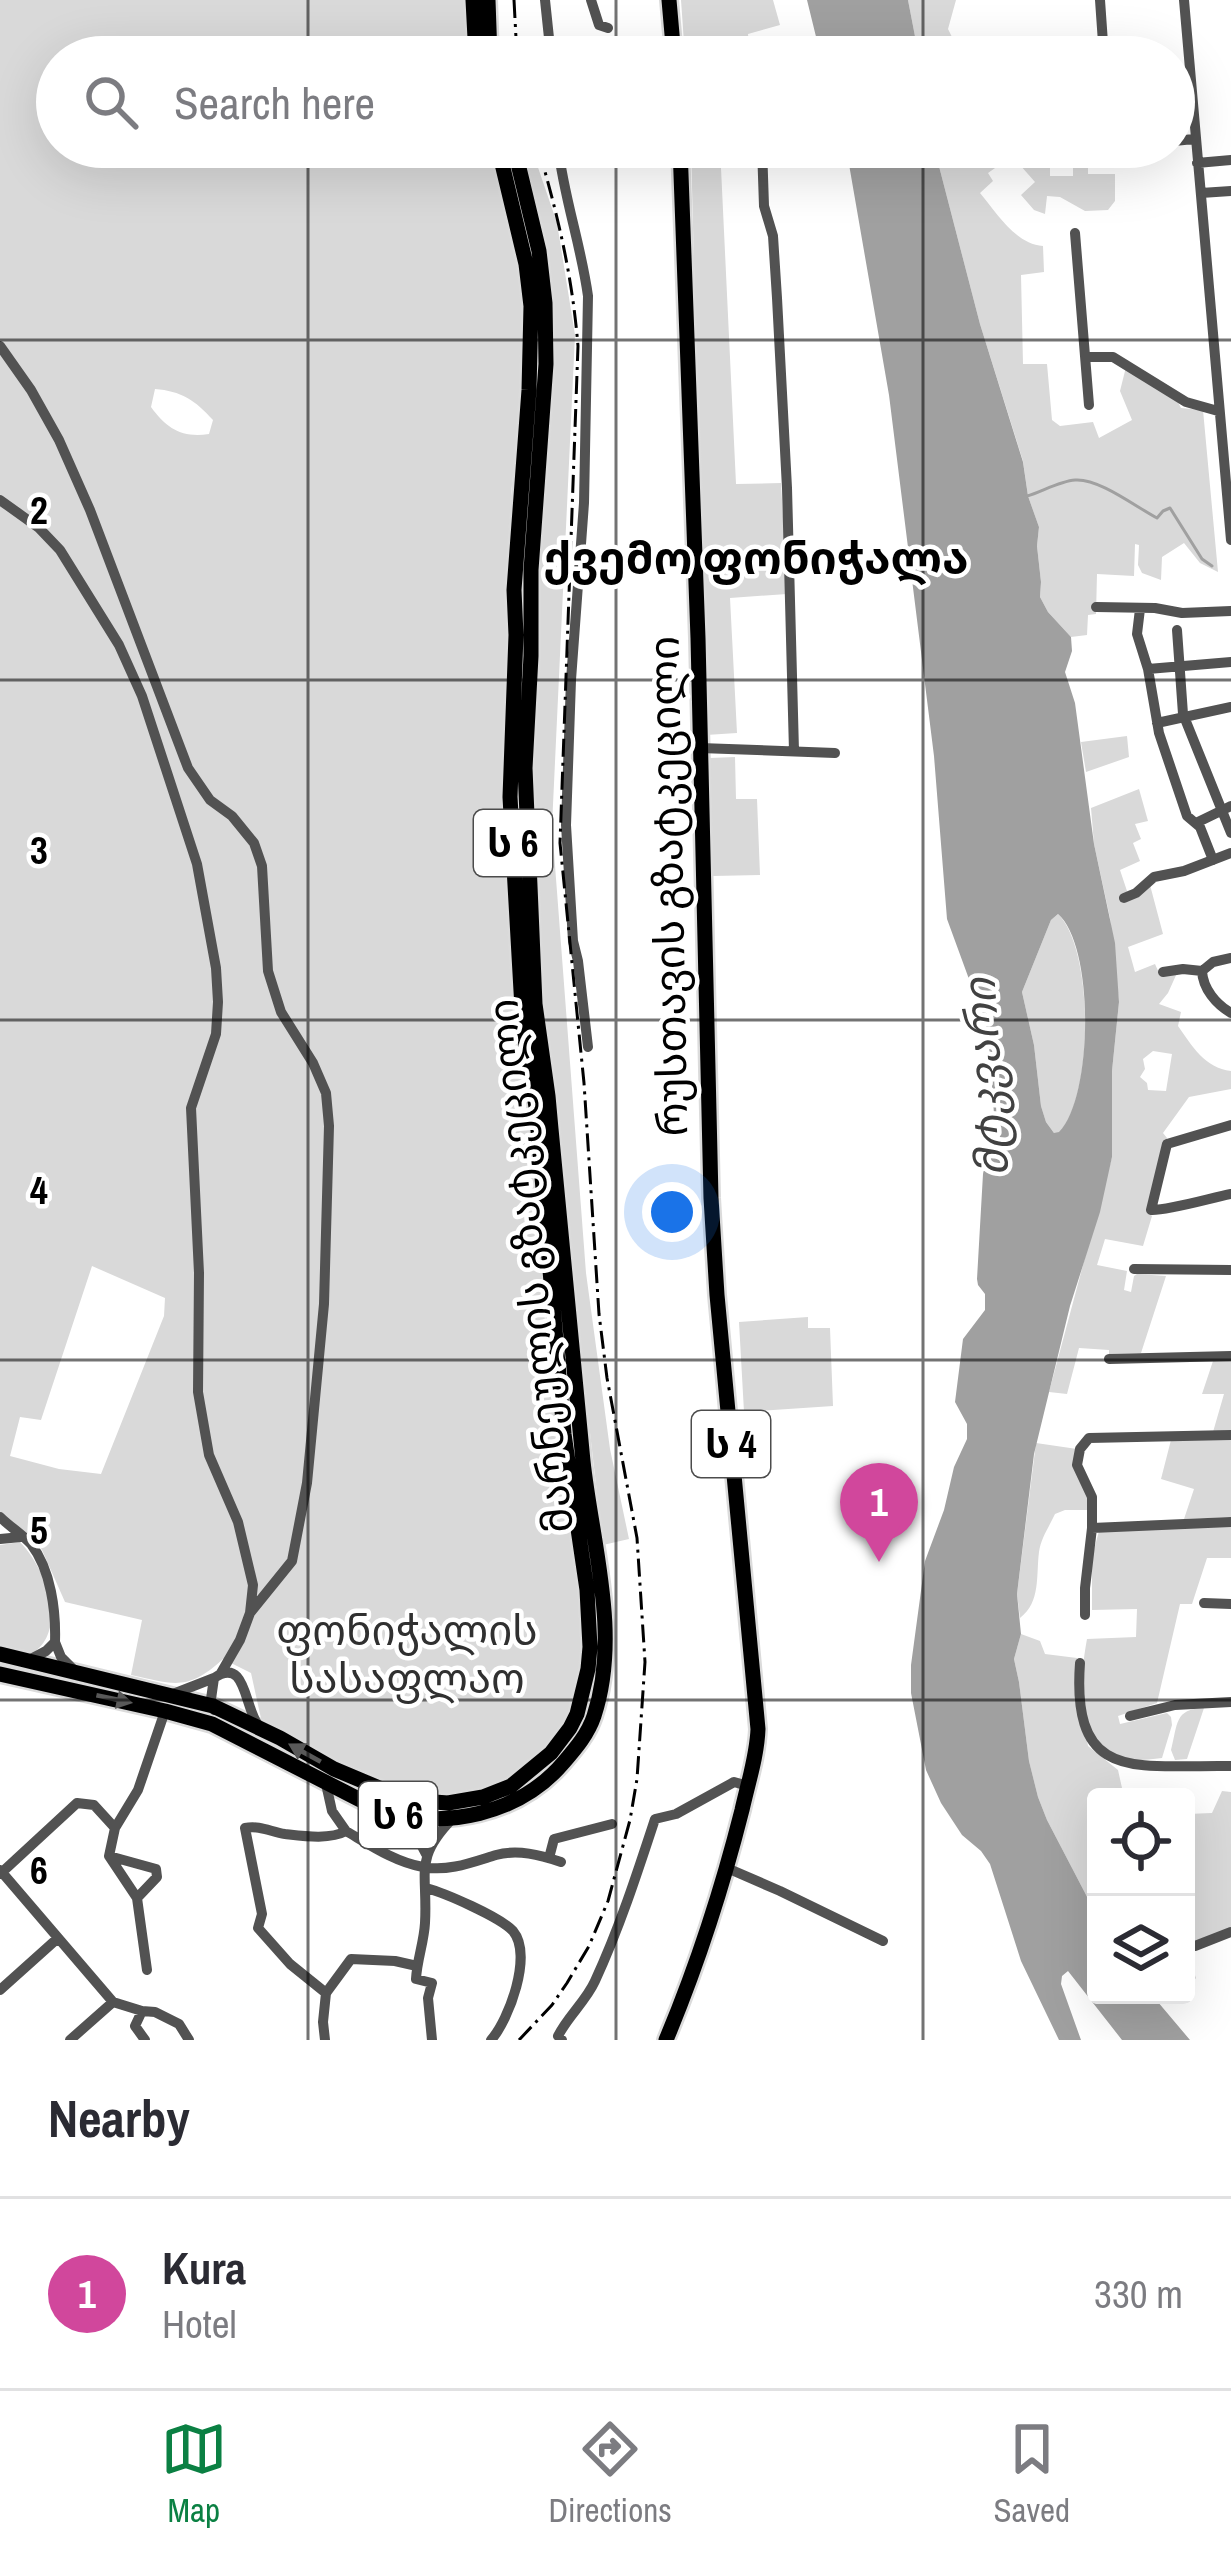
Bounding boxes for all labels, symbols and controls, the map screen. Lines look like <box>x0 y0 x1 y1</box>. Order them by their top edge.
search box <box>36 36 1195 168</box>
icon: search <box>78 69 144 135</box>
text: Search here <box>174 72 375 133</box>
text: 2 <box>30 484 48 536</box>
district label: ქვემო ფონიჭალა <box>544 527 968 588</box>
street label: რუსთავის გზატკეცილი <box>636 635 700 1137</box>
road number: ს 6 <box>474 810 552 876</box>
text: 3 <box>30 824 48 876</box>
water label: მტკვარი <box>947 975 1022 1179</box>
street label: მარნეულის გზატკეცილი <box>474 996 586 1536</box>
text: 4 <box>30 1164 48 1216</box>
your location <box>642 1182 702 1242</box>
road number: ს 4 <box>692 1411 770 1477</box>
pin: 1 <box>840 1463 918 1562</box>
text: 5 <box>30 1504 48 1556</box>
park label: ფონიჭალის სასაფლაო <box>276 1602 538 1706</box>
one-way arrow <box>96 1691 134 1710</box>
one-way arrow <box>289 1743 322 1764</box>
road number: ს 6 <box>359 1782 437 1848</box>
map controls <box>1087 1788 1195 2004</box>
button: locate <box>1087 1788 1195 1896</box>
text: 6 <box>30 1844 48 1896</box>
button: layers <box>1087 1896 1195 2004</box>
text: Nearby <box>48 2084 190 2153</box>
text: Kura <box>162 2237 246 2298</box>
text: 1 <box>78 2268 96 2320</box>
text: 330 m <box>1094 2268 1183 2320</box>
text: Hotel <box>162 2298 237 2350</box>
tab: Map <box>161 2416 227 2532</box>
tab: Directions <box>548 2416 672 2532</box>
tab: Saved <box>993 2416 1070 2532</box>

